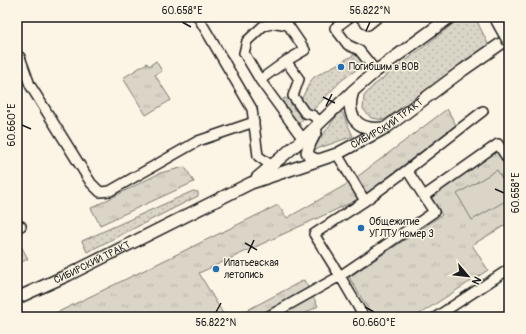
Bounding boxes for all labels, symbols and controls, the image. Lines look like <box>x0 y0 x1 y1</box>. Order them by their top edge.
text: 60.658°E <box>162 5 202 17</box>
text: 56.822°N <box>350 5 391 17</box>
place label: Погибшим в ВОВ <box>349 61 419 73</box>
marker: Погибшим в ВОВ <box>336 62 346 72</box>
street label: СИБИРСКИЙ ТРАКТ <box>349 96 426 151</box>
text: 60.660°E <box>6 104 18 146</box>
text: 60.658°E <box>510 173 522 213</box>
place label: Общежитие УГЛТУ номер 3 <box>369 216 434 240</box>
marker: Общежитие УГЛТУ номер 3 <box>356 223 366 233</box>
street label: СИБИРСКИЙ ТРАКТ <box>52 239 133 287</box>
north arrow <box>448 256 488 296</box>
place label: Ипатьевская летопись <box>224 257 279 281</box>
marker: Ипатьевская летопись <box>211 264 221 274</box>
text: N <box>469 274 484 287</box>
text: 56.822°N <box>196 317 237 329</box>
text: 60.660°E <box>353 317 395 329</box>

